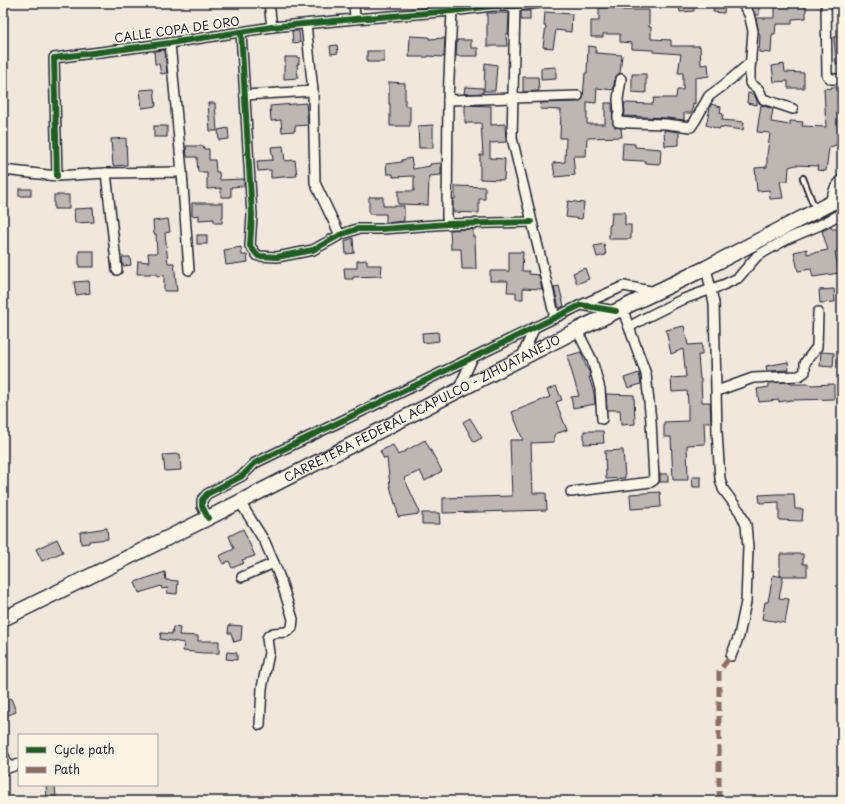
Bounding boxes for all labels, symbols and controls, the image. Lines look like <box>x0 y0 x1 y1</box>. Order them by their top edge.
street label: CALLE COPA DE ORO <box>113 11 241 47</box>
street label: CARRETERA FEDERAL ACAPULCO - ZIHUATANEJO <box>280 330 563 486</box>
legend <box>18 734 158 786</box>
text: Cycle path <box>54 740 115 758</box>
text: Path <box>54 760 80 778</box>

